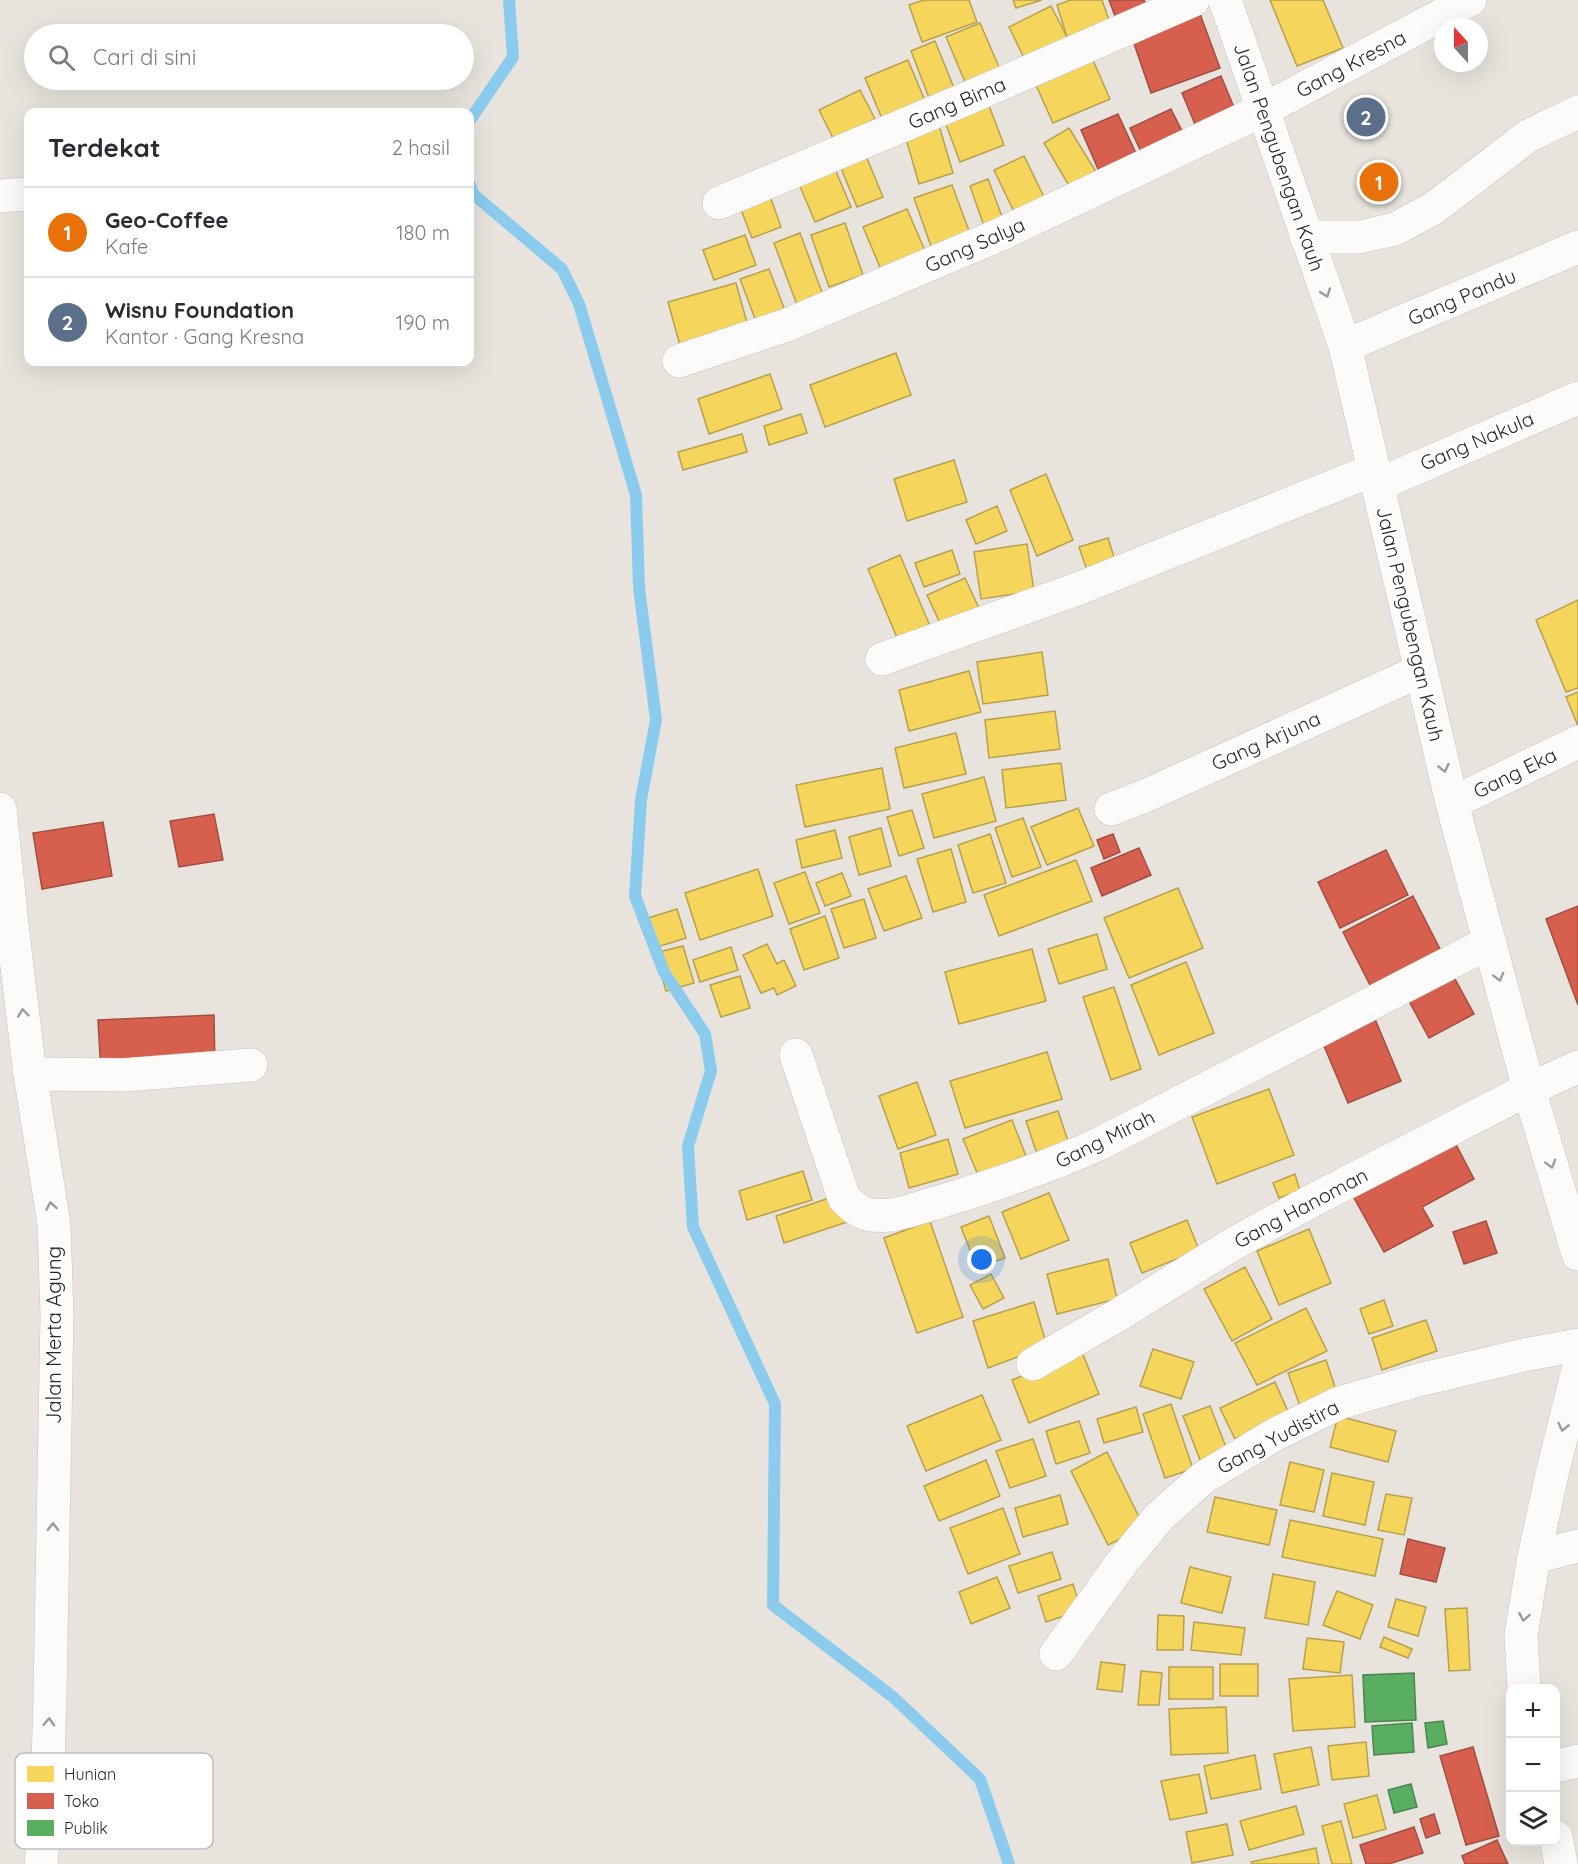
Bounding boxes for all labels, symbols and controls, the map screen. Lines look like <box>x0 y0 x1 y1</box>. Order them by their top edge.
north arrow <box>1434 18 1488 72</box>
search box <box>24 24 474 90</box>
street label: Gang Kresna <box>1292 24 1410 103</box>
street label: Jalan Pengubengan Kauh <box>1229 39 1330 274</box>
icon: search <box>45 41 78 74</box>
text: Cari di sini <box>93 43 196 71</box>
street label: Gang Bima <box>904 71 1009 134</box>
pin: 2 <box>1346 94 1386 140</box>
text: Terdekat <box>48 131 161 164</box>
text: 2 hasil <box>392 135 450 160</box>
pin: 1 <box>1360 160 1398 204</box>
text: Geo-Coffee <box>105 206 228 234</box>
street label: Gang Salya <box>921 211 1029 278</box>
text: 1 <box>64 220 71 245</box>
text: 180 m <box>396 220 450 245</box>
text: Kafe <box>105 234 148 259</box>
street label: Gang Pandu <box>1404 263 1520 331</box>
one-way arrow <box>1319 287 1331 298</box>
text: Wisnu Foundation <box>105 296 294 324</box>
text: 2 <box>62 310 73 335</box>
text: 190 m <box>396 310 450 335</box>
text: Kantor · Gang Kresna <box>105 324 304 349</box>
street label: Gang Nakula <box>1416 405 1537 476</box>
street label: Jalan Pengubengan Kauh <box>1371 504 1450 744</box>
street label: Gang Arjuna <box>1207 705 1324 776</box>
street label: Gang Eka <box>1469 742 1561 803</box>
one-way arrow <box>1436 763 1449 773</box>
one-way arrow <box>1492 971 1504 981</box>
one-way arrow <box>17 1009 29 1018</box>
street label: Gang Mirah <box>1051 1104 1159 1173</box>
one-way arrow <box>1544 1159 1557 1169</box>
street label: Gang Hanoman <box>1230 1162 1372 1253</box>
one-way arrow <box>45 1202 58 1212</box>
your location <box>967 1245 996 1274</box>
street label: Jalan Merta Agung <box>41 1246 66 1424</box>
street label: Gang Yudistira <box>1213 1394 1343 1479</box>
one-way arrow <box>1558 1421 1571 1431</box>
one-way arrow <box>47 1522 59 1531</box>
one-way arrow <box>1518 1612 1531 1622</box>
map controls <box>1506 1684 1560 1846</box>
button: + <box>1506 1684 1560 1738</box>
one-way arrow <box>43 1717 56 1726</box>
button: − <box>1506 1738 1560 1792</box>
legend <box>15 1753 213 1849</box>
text: Hunian <box>64 1764 116 1784</box>
text: Toko <box>64 1791 99 1811</box>
button: layers <box>1506 1792 1560 1846</box>
text: Publik <box>64 1818 108 1838</box>

